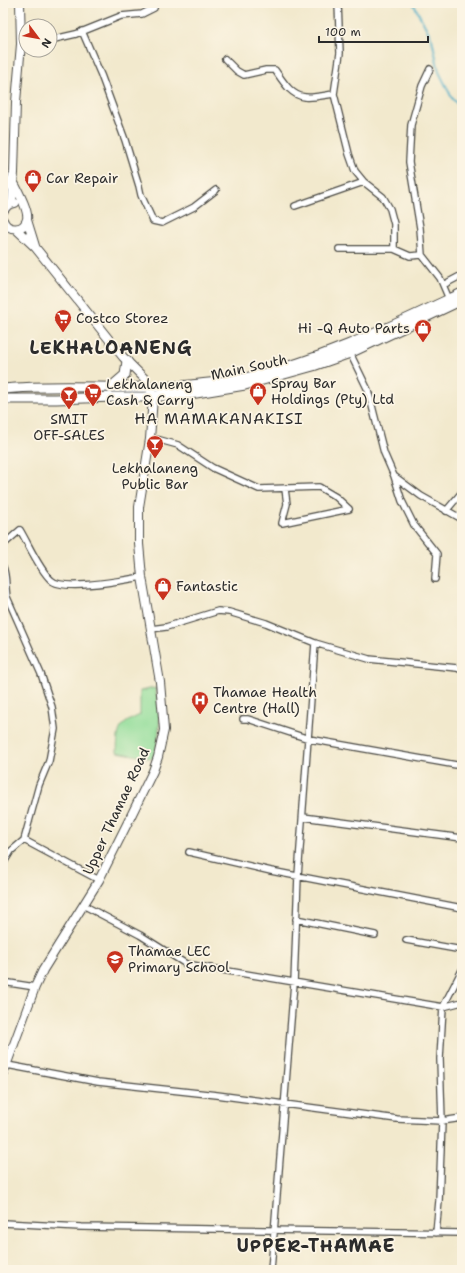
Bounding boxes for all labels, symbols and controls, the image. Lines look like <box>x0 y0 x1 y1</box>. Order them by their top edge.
north arrow <box>18 18 58 58</box>
scale bar <box>319 18 428 44</box>
text: 100 m <box>325 24 361 40</box>
text: N <box>37 35 55 51</box>
shop icon: Car Repair <box>23 168 43 193</box>
place label: Car Repair <box>46 169 119 187</box>
supermarket icon: Costco Storez <box>53 308 73 333</box>
place label: Costco Storez <box>76 309 169 327</box>
shop icon: Hi -Q Auto Parts <box>413 318 433 343</box>
place label: Hi -Q Auto Parts <box>298 319 410 337</box>
district label: LEKHALOANENG <box>30 336 192 360</box>
street label: Main South <box>209 350 289 384</box>
place label: Spray Bar Holdings (Pty) Ltd <box>271 374 394 408</box>
place label: Lekhalaneng Cash & Carry <box>106 375 194 409</box>
shop icon: Spray Bar Holdings (Pty) Ltd <box>248 381 268 406</box>
supermarket icon: Lekhalaneng Cash & Carry <box>83 382 103 407</box>
bar icon: SMIT OFF-SALES <box>59 385 79 410</box>
district label: HA MAMAKANAKISI <box>134 409 304 429</box>
place label: SMIT OFF-SALES <box>33 410 105 444</box>
bar icon: Lekhalaneng Public Bar <box>145 434 165 459</box>
place label: Lekhalaneng Public Bar <box>112 459 198 493</box>
shop icon: Fantastic <box>153 576 173 601</box>
place label: Fantastic <box>176 577 238 595</box>
place label: Thamae Health Centre (Hall) <box>213 683 317 717</box>
hospital icon: Thamae Health Centre (Hall) <box>190 690 210 715</box>
street label: Upper Thamae Road <box>79 745 153 877</box>
place label: Thamae LEC Primary School <box>128 942 230 976</box>
school or university icon: Thamae LEC Primary School <box>105 949 125 974</box>
district label: UPPER-THAMAE <box>237 1234 395 1258</box>

